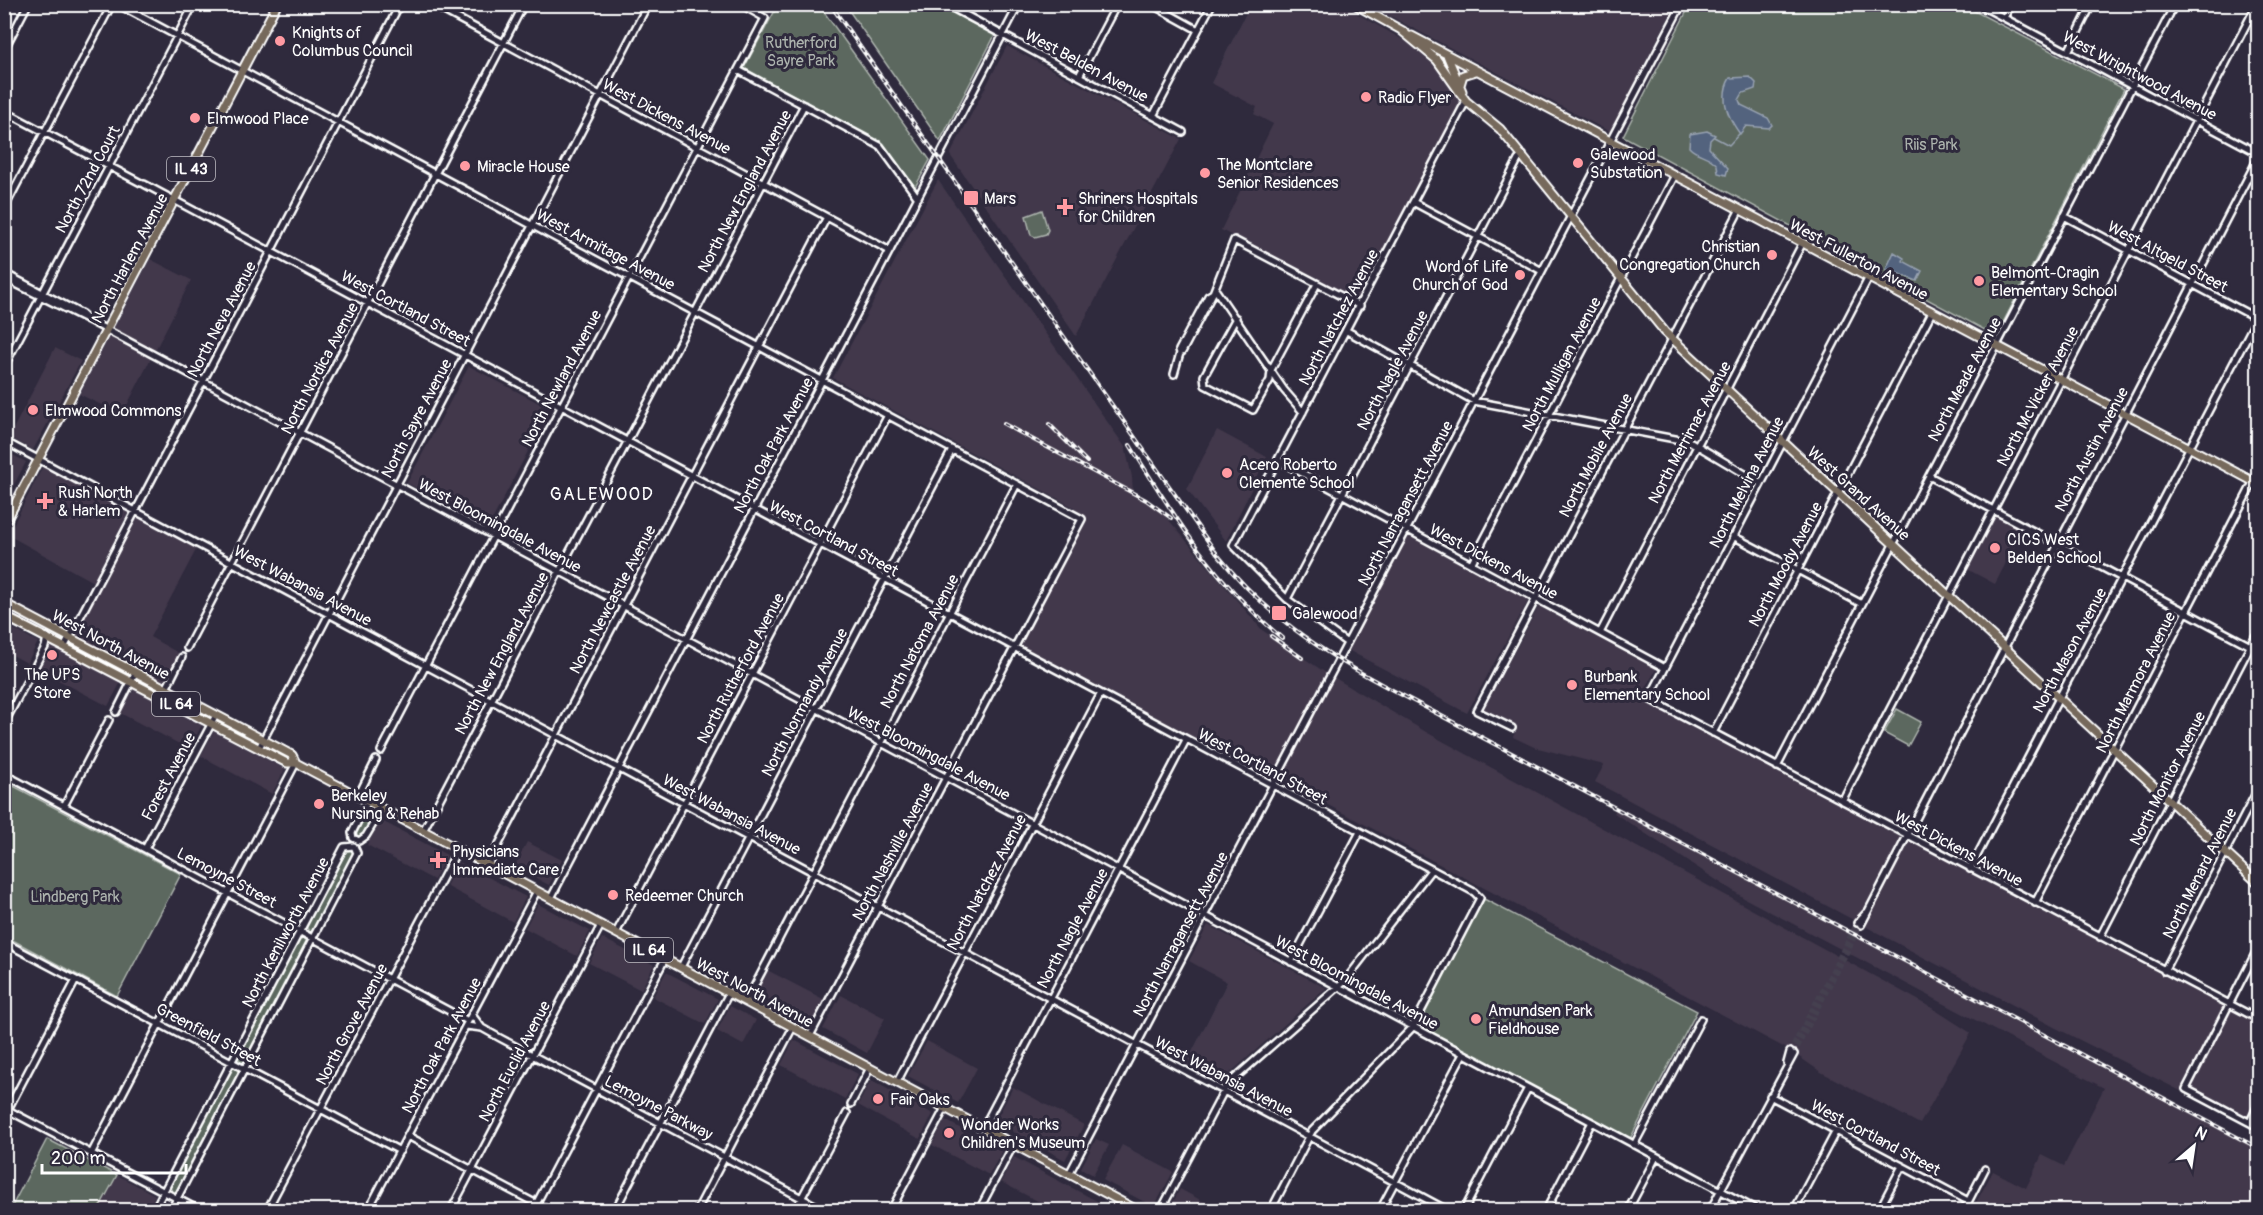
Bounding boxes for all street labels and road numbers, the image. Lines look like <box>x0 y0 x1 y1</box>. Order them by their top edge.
street label: West Belden Avenue <box>1022 25 1152 107</box>
street label: West Wrightwood Avenue <box>2059 27 2220 125</box>
street label: West Dickens Avenue <box>599 75 734 159</box>
street label: North New England Avenue <box>694 107 796 276</box>
street label: North 72nd Court <box>51 122 125 237</box>
road number: IL 43 <box>167 157 215 181</box>
street label: North Harlem Avenue <box>87 190 173 327</box>
street label: West Armitage Avenue <box>533 205 678 295</box>
street label: West Fullerton Avenue <box>1786 215 1931 305</box>
street label: West Altgeld Street <box>2104 217 2232 297</box>
street label: North Natchez Avenue <box>1295 246 1383 389</box>
street label: North Neva Avenue <box>183 258 261 381</box>
street label: West Cortland Street <box>337 266 474 352</box>
street label: North Mulligan Avenue <box>1518 294 1606 435</box>
street label: North Nordica Avenue <box>277 299 363 438</box>
street label: North Newland Avenue <box>517 306 607 450</box>
street label: North Nagle Avenue <box>1353 307 1433 434</box>
street label: North Meade Avenue <box>1924 314 2006 445</box>
street label: North McVicker Avenue <box>1993 323 2083 470</box>
street label: North Sayre Avenue <box>377 355 457 481</box>
street label: North Merrimac Avenue <box>1644 358 1736 507</box>
street label: North Oak Park Avenue <box>730 374 818 517</box>
street label: North Austin Avenue <box>2051 384 2133 515</box>
street label: North Mobile Avenue <box>1555 390 1637 521</box>
street label: North Melvina Avenue <box>1705 413 1789 552</box>
street label: North Narragansett Avenue <box>1354 417 1458 589</box>
street label: West Grand Avenue <box>1803 442 1914 545</box>
street label: West Bloomingdale Avenue <box>415 474 585 577</box>
street label: West Cortland Street <box>765 496 902 582</box>
street label: North Moody Avenue <box>1745 499 1827 630</box>
street label: West Dickens Avenue <box>1426 520 1561 604</box>
street label: North Newcastle Avenue <box>565 522 661 677</box>
street label: West Wabansia Avenue <box>230 541 375 631</box>
street label: North New England Avenue <box>451 569 553 738</box>
street label: North Natoma Avenue <box>876 571 964 712</box>
street label: North Mason Avenue <box>2028 584 2111 716</box>
street label: North Rutherford Avenue <box>693 590 789 747</box>
street label: West North Avenue <box>48 605 173 684</box>
street label: North Marmora Avenue <box>2092 608 2180 756</box>
street label: North Normandy Avenue <box>757 625 853 780</box>
road number: IL 64 <box>152 692 200 716</box>
street label: West Bloomingdale Avenue <box>844 702 1014 805</box>
street label: North Monitor Avenue <box>2125 708 2210 849</box>
street label: West Cortland Street <box>1194 724 1331 810</box>
street label: Forest Avenue <box>137 729 201 824</box>
street label: West Wabansia Avenue <box>659 770 804 860</box>
street label: North Nashville Avenue <box>848 779 938 924</box>
street label: North Menard Avenue <box>2158 805 2242 942</box>
street label: West Dickens Avenue <box>1891 807 2026 891</box>
street label: North Natchez Avenue <box>943 811 1031 954</box>
street label: Lemoyne Street <box>173 843 280 913</box>
street label: North Narragansett Avenue <box>1129 848 1233 1020</box>
street label: North Kenilworth Avenue <box>238 854 334 1011</box>
street label: North Nagle Avenue <box>1033 865 1113 992</box>
street label: West Bloomingdale Avenue <box>1272 931 1442 1034</box>
road number: IL 64 <box>625 938 673 962</box>
street label: West North Avenue <box>692 953 817 1032</box>
street label: North Grove Avenue <box>311 960 392 1089</box>
street label: North Oak Park Avenue <box>398 974 486 1117</box>
street label: North Euclid Avenue <box>475 997 555 1125</box>
street label: Greenfield Street <box>153 999 265 1071</box>
street label: West Wabansia Avenue <box>1151 1032 1296 1122</box>
street label: Lemoyne Parkway <box>601 1071 716 1145</box>
street label: West Cortland Street <box>1807 1095 1944 1181</box>

